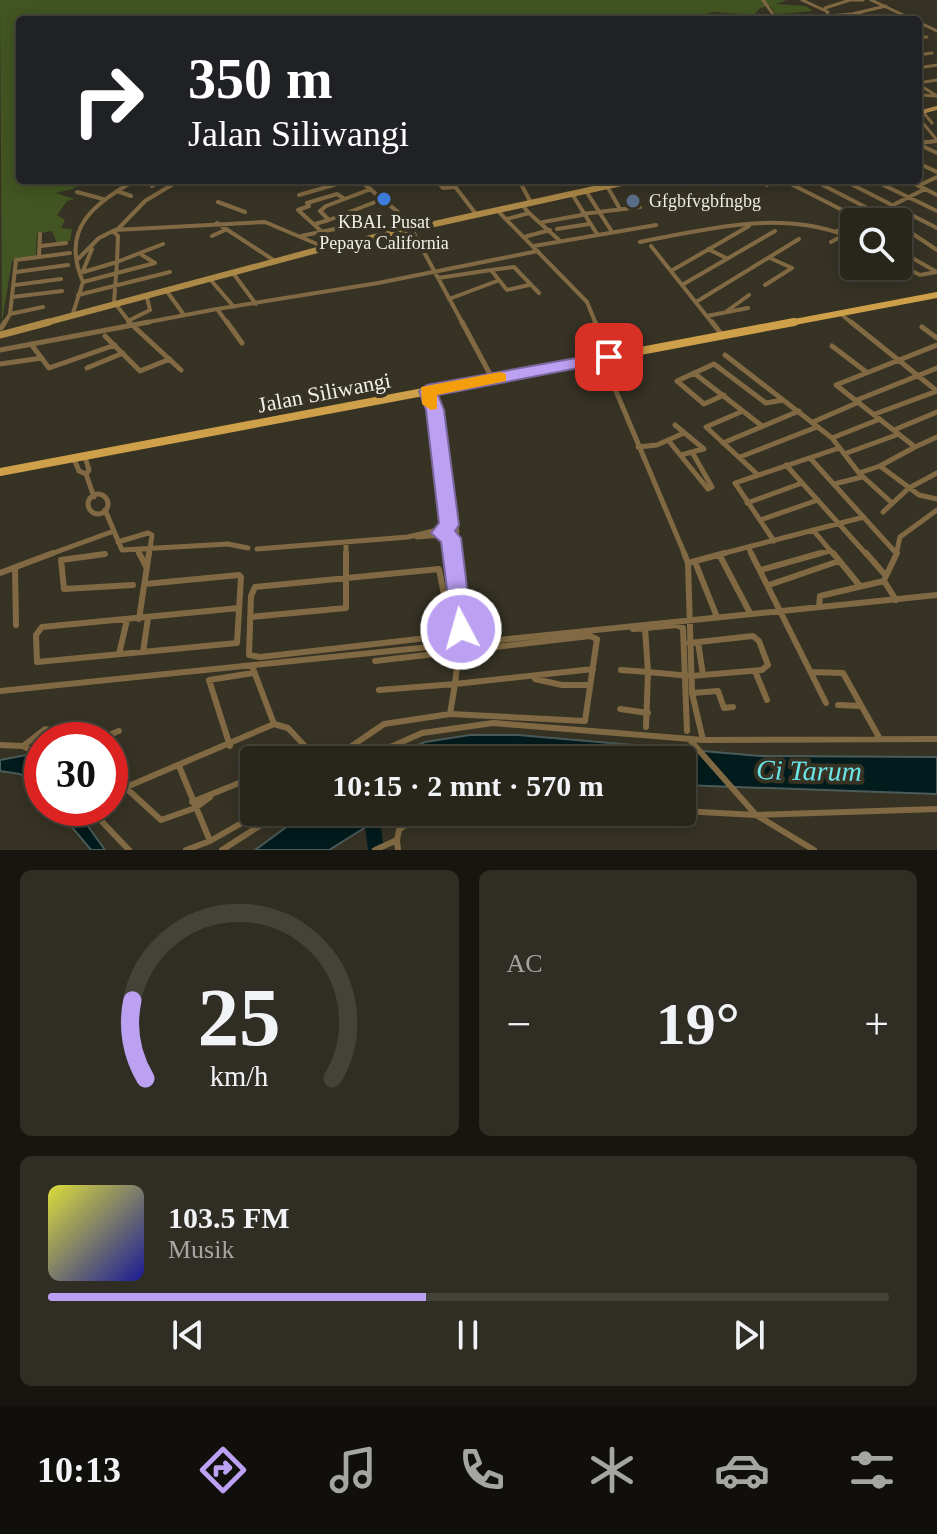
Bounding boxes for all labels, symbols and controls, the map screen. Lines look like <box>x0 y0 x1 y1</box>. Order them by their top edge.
icon: right <box>56 48 160 152</box>
text: 350 m <box>188 48 333 110</box>
text: Jalan Siliwangi <box>188 114 409 154</box>
marker: KBAI. Pusat Pepaya California <box>375 190 393 208</box>
place label: Gfgbfvgbfngbg <box>649 191 761 211</box>
marker: Gfgbfvgbfngbg <box>624 192 642 210</box>
map controls <box>840 208 912 280</box>
button: search <box>840 208 912 280</box>
place label: KBAI. Pusat Pepaya California <box>319 212 449 253</box>
pin <box>575 323 643 391</box>
icon: arrive <box>587 335 631 379</box>
street label: Jalan Siliwangi <box>255 367 393 418</box>
position arrow <box>419 587 503 671</box>
speed limit sign: 30 <box>24 722 128 826</box>
water label: Ci Tarum <box>756 754 862 787</box>
text: 10:15 · 2 mnt · 570 m <box>332 769 604 802</box>
text: AC <box>507 949 543 978</box>
text: 25 <box>198 971 281 1063</box>
text: 19° <box>656 991 740 1057</box>
text: − <box>507 1000 531 1049</box>
text: + <box>864 1000 889 1049</box>
text: km/h <box>210 1061 269 1092</box>
text: 103.5 FM <box>168 1201 290 1234</box>
text: Musik <box>168 1235 234 1264</box>
icon: previous <box>166 1313 210 1357</box>
icon: pause <box>446 1313 490 1357</box>
icon: next <box>727 1313 771 1357</box>
icon: directions <box>195 1442 251 1498</box>
icon: music <box>325 1442 381 1498</box>
icon: phone <box>454 1442 510 1498</box>
icon: climate <box>584 1442 640 1498</box>
icon: car <box>714 1442 770 1498</box>
icon: filters <box>844 1442 900 1498</box>
text: 10:13 <box>37 1450 121 1490</box>

